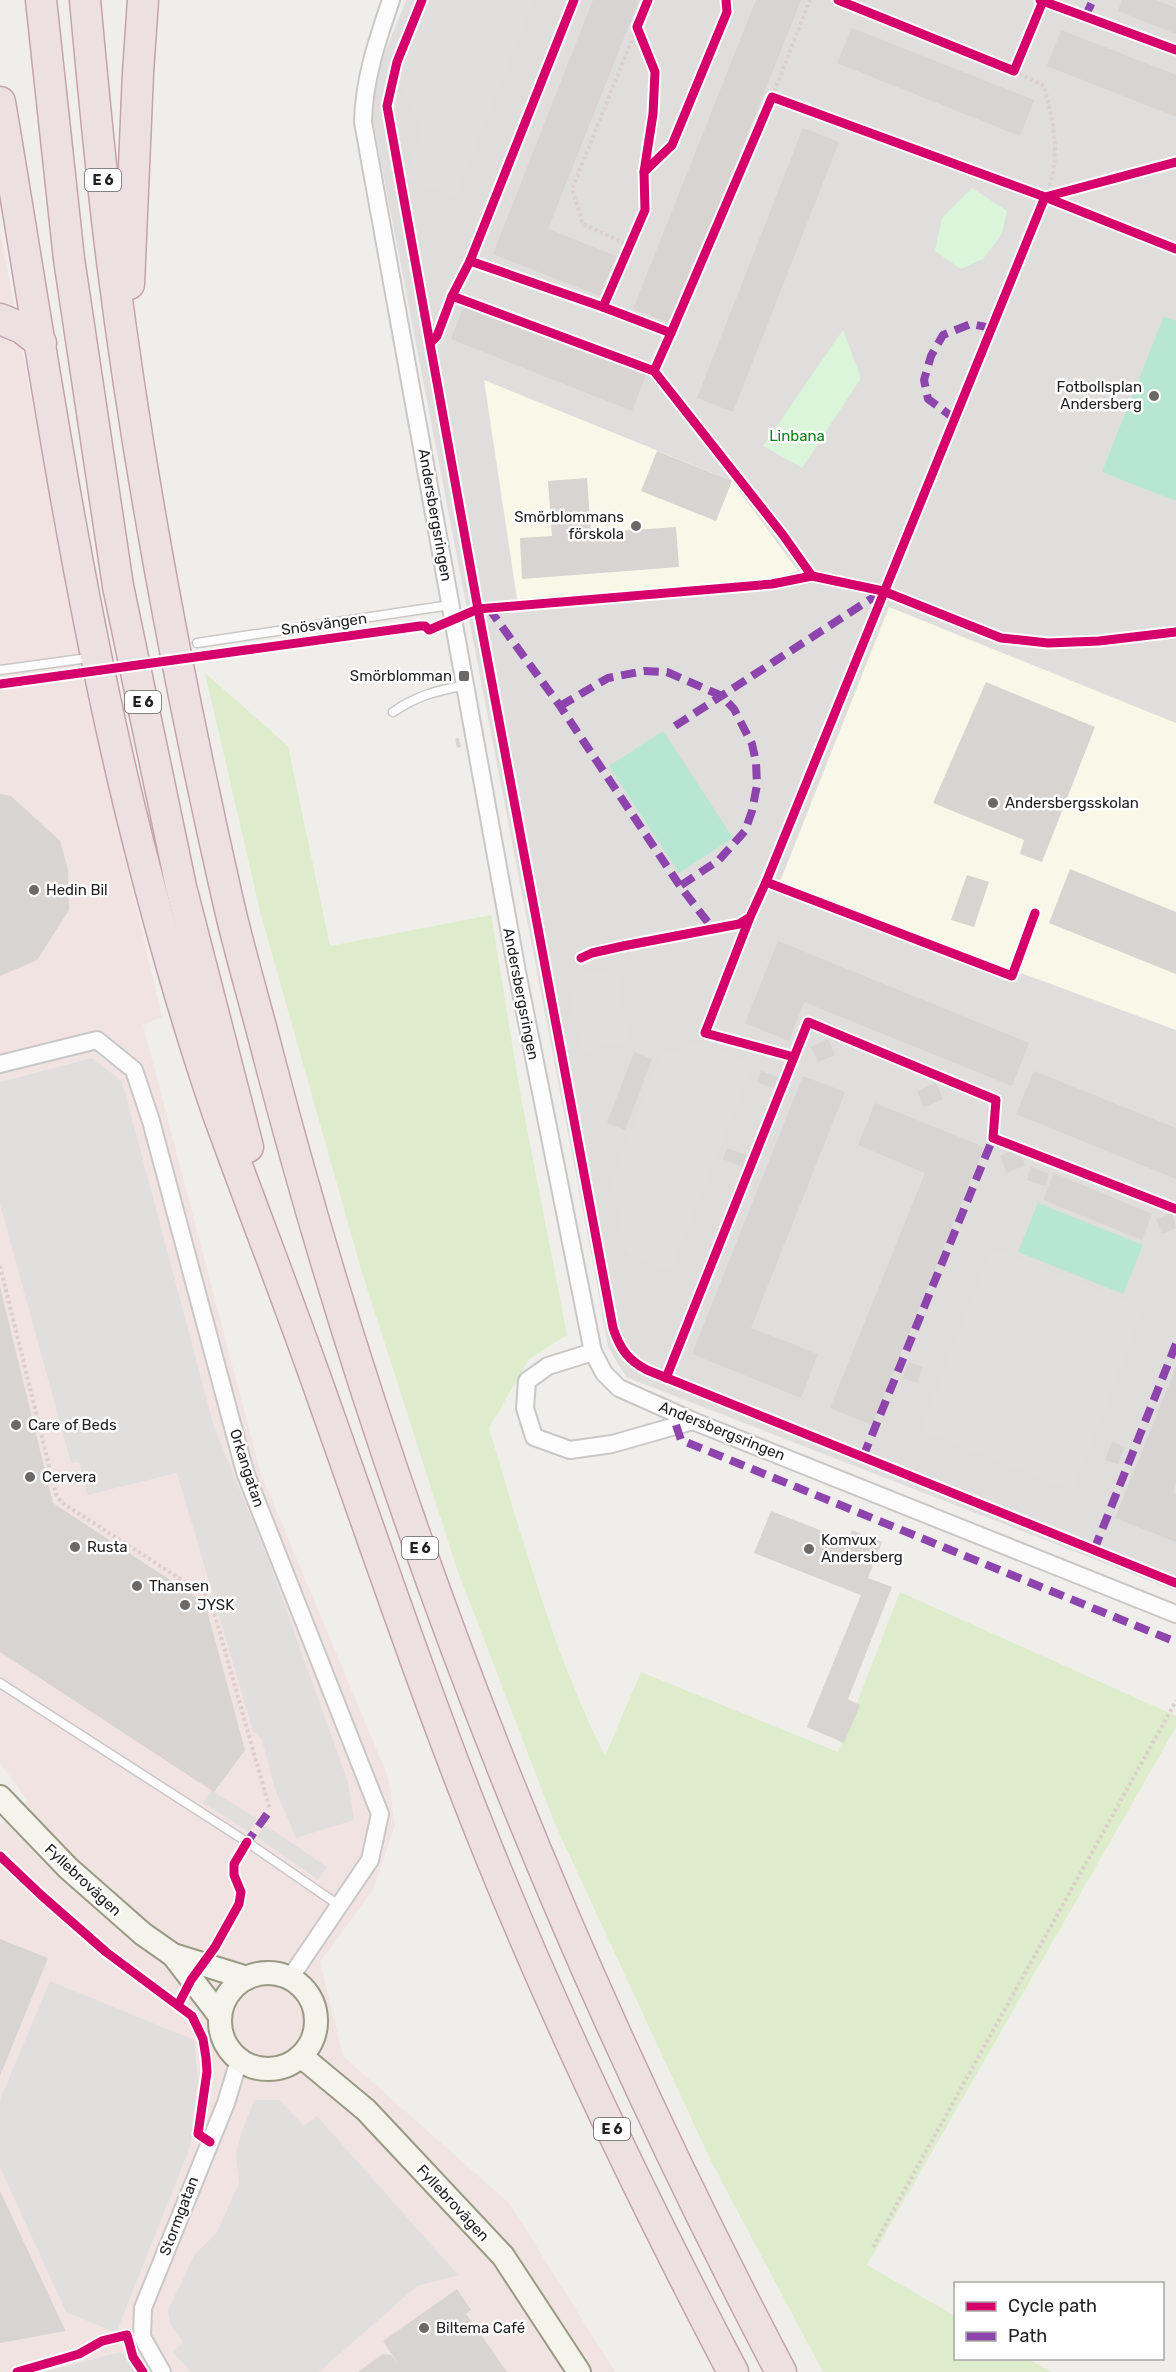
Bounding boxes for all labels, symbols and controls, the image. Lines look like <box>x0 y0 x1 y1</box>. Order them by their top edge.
road number: E 6 <box>85 169 121 191</box>
place label: Fotbollsplan Andersberg <box>1057 378 1142 413</box>
marker: Fotbollsplan Andersberg <box>1147 389 1161 403</box>
park label: Linbana <box>769 427 825 445</box>
street label: Andersbergsringen <box>414 447 456 583</box>
place label: Smörblommans förskola <box>514 508 624 543</box>
marker: Smörblommans förskola <box>629 519 643 533</box>
street label: Snösvängen <box>280 609 368 639</box>
place label: Smörblomman <box>350 667 452 685</box>
marker: Smörblomman <box>457 669 471 683</box>
road number: E 6 <box>125 691 161 713</box>
place label: Andersbergsskolan <box>1005 794 1139 812</box>
marker: Andersbergsskolan <box>986 796 1000 810</box>
place label: Hedin Bil <box>46 881 108 899</box>
marker: Hedin Bil <box>27 883 41 897</box>
street label: Andersbergsringen <box>499 926 543 1062</box>
street label: Andersbergsringen <box>656 1398 788 1464</box>
place label: Care of Beds <box>28 1416 117 1434</box>
marker: Care of Beds <box>9 1418 23 1432</box>
street label: Orkangatan <box>226 1427 268 1509</box>
place label: Cervera <box>42 1468 96 1486</box>
marker: Cervera <box>23 1470 37 1484</box>
place label: Komvux Andersberg <box>821 1531 903 1566</box>
road number: E 6 <box>402 1537 438 1559</box>
place label: Rusta <box>87 1538 128 1556</box>
marker: Rusta <box>68 1540 82 1554</box>
marker: Komvux Andersberg <box>802 1542 816 1556</box>
place label: Thansen <box>149 1577 209 1595</box>
marker: Thansen <box>130 1579 144 1593</box>
place label: JYSK <box>197 1596 234 1614</box>
marker: JYSK <box>178 1598 192 1612</box>
street label: Fyllebrovägen <box>41 1840 125 1920</box>
road number: E 6 <box>594 2118 630 2140</box>
street label: Fyllebrovägen <box>413 2161 493 2245</box>
street label: Stormgatan <box>156 2174 202 2258</box>
legend <box>954 2282 1164 2360</box>
text: Cycle path <box>1008 2295 1097 2317</box>
place label: Biltema Café <box>436 2319 525 2337</box>
marker: Biltema Café <box>417 2321 431 2335</box>
text: Path <box>1008 2325 1047 2347</box>

